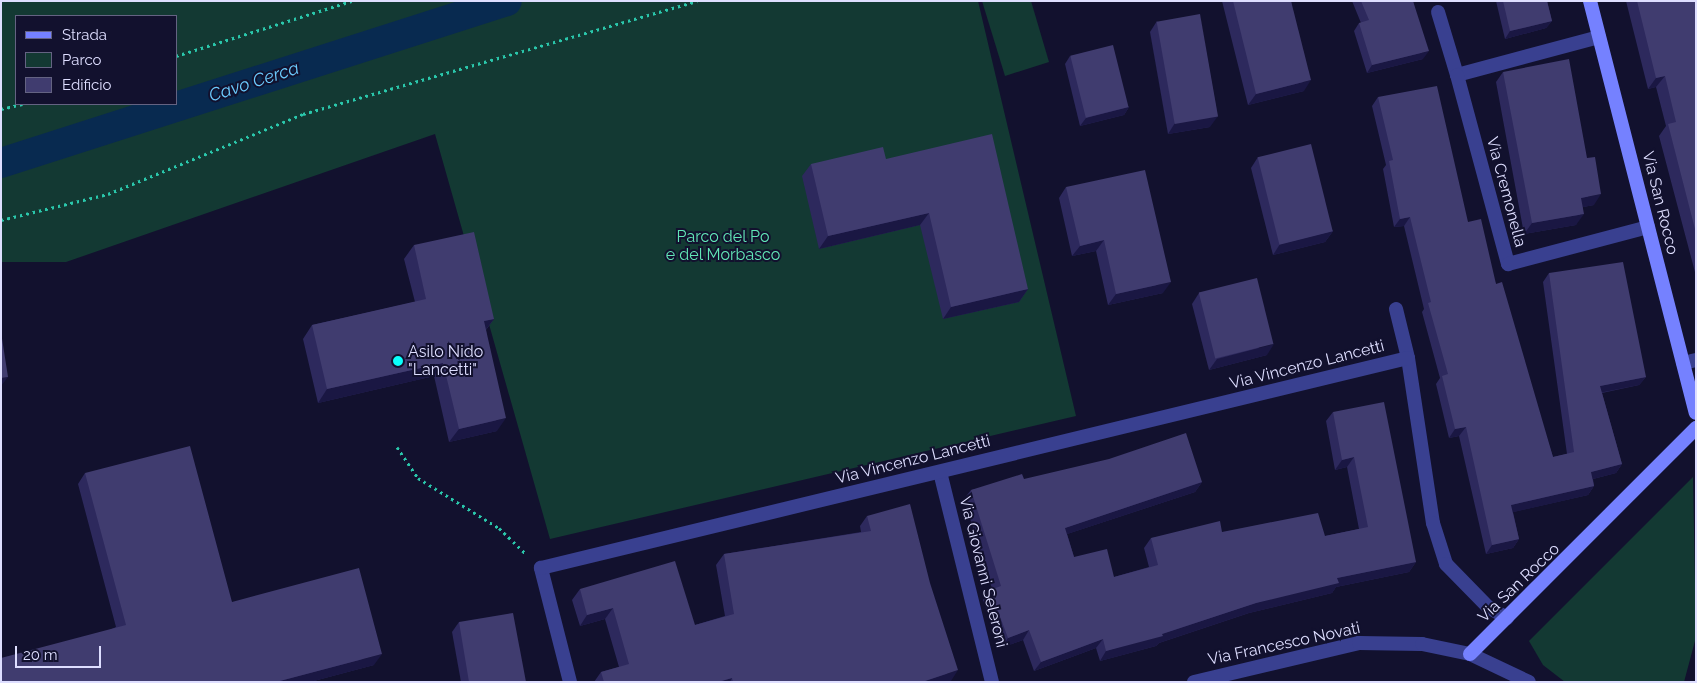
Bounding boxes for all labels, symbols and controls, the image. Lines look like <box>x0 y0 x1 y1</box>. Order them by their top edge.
legend <box>15 15 178 105</box>
text: Strada <box>62 26 107 44</box>
text: Parco <box>62 51 102 69</box>
water label: Cavo Cerca <box>206 57 302 107</box>
text: Edificio <box>62 76 112 94</box>
street label: Via Cremonella <box>1482 135 1530 249</box>
street label: Via San Rocco <box>1638 149 1682 257</box>
park label: Parco del Po e del Morbasco <box>666 227 780 265</box>
street label: Via Vincenzo Lancetti <box>1227 336 1387 394</box>
place label: Asilo Nido "Lancetti" <box>408 342 483 380</box>
marker: Asilo Nido "Lancetti" <box>392 355 404 367</box>
street label: Via Vincenzo Lancetti <box>833 431 993 489</box>
street label: Via Giovanni Seleroni <box>955 494 1011 650</box>
street label: Via San Rocco <box>1474 539 1564 627</box>
street label: Via Francesco Novati <box>1206 618 1362 670</box>
scale bar <box>18 636 104 668</box>
text: 20 m <box>23 646 58 664</box>

